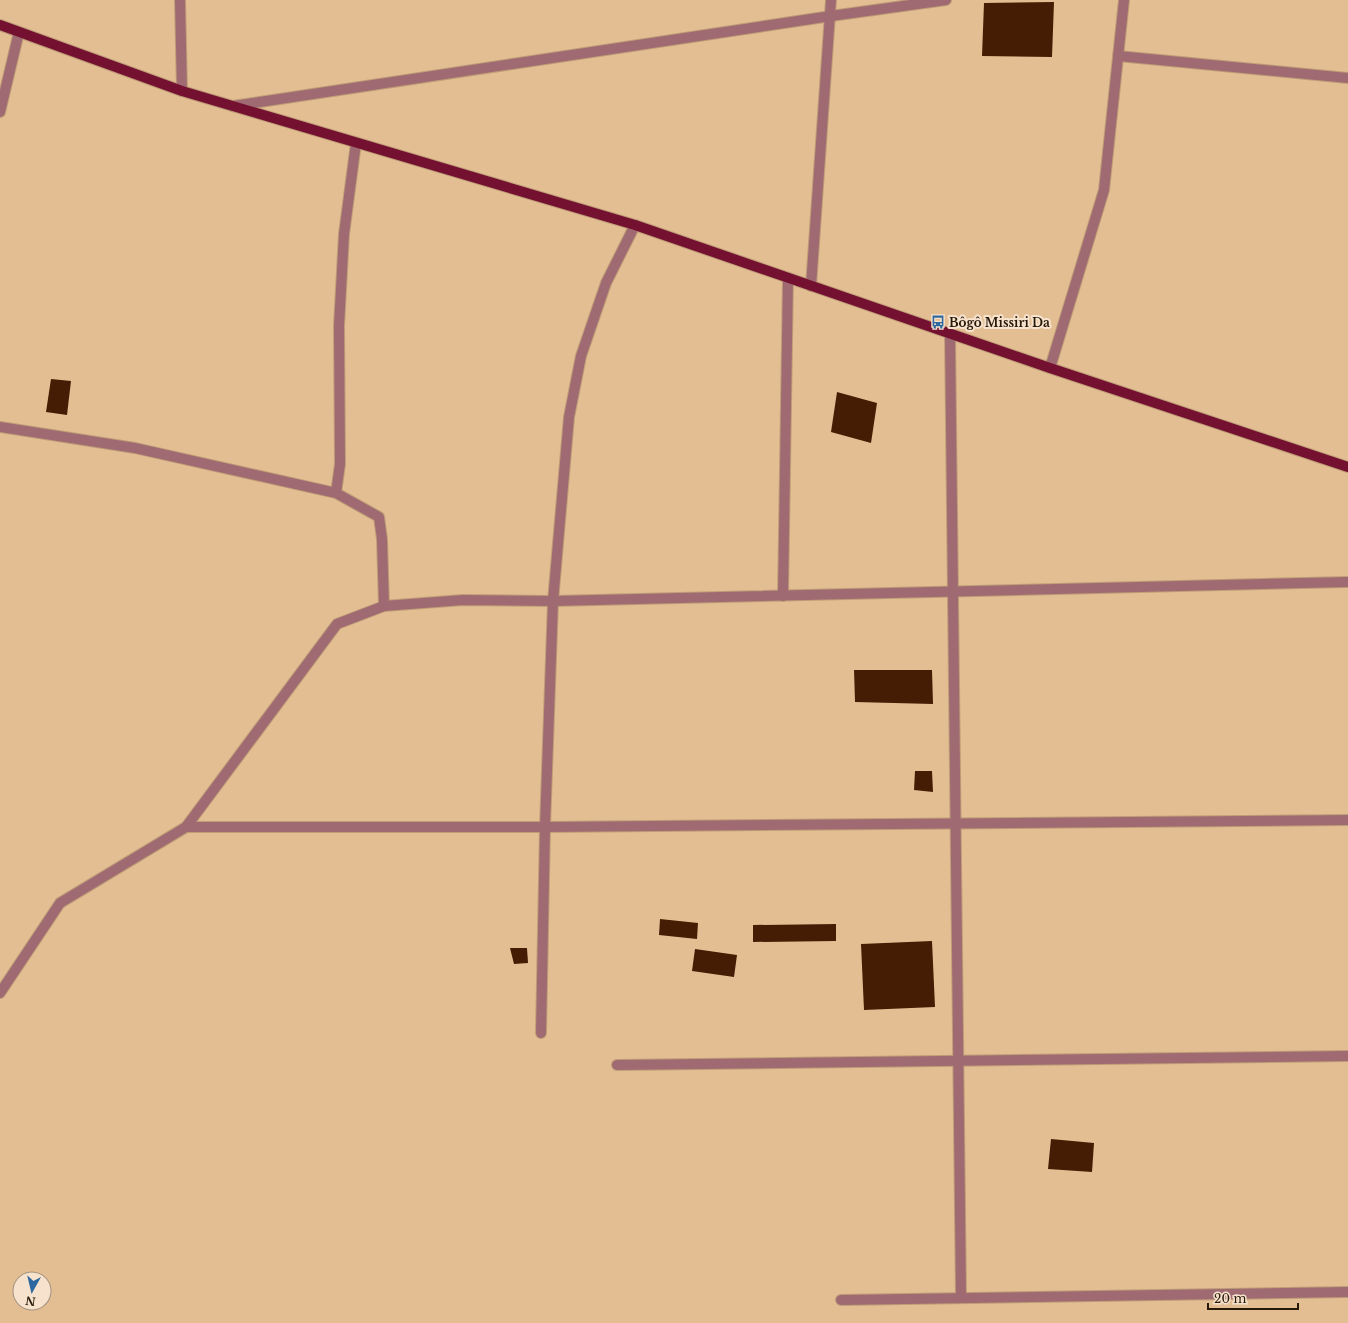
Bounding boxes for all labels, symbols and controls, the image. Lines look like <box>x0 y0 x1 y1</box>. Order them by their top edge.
bus stop icon: Bôgô Missiri Da <box>930 314 946 330</box>
place label: Bôgô Missiri Da <box>949 315 1050 330</box>
north arrow <box>12 1271 52 1311</box>
scale bar <box>1208 1285 1298 1311</box>
text: 20 m <box>1214 1291 1246 1306</box>
text: N <box>24 1293 37 1309</box>

